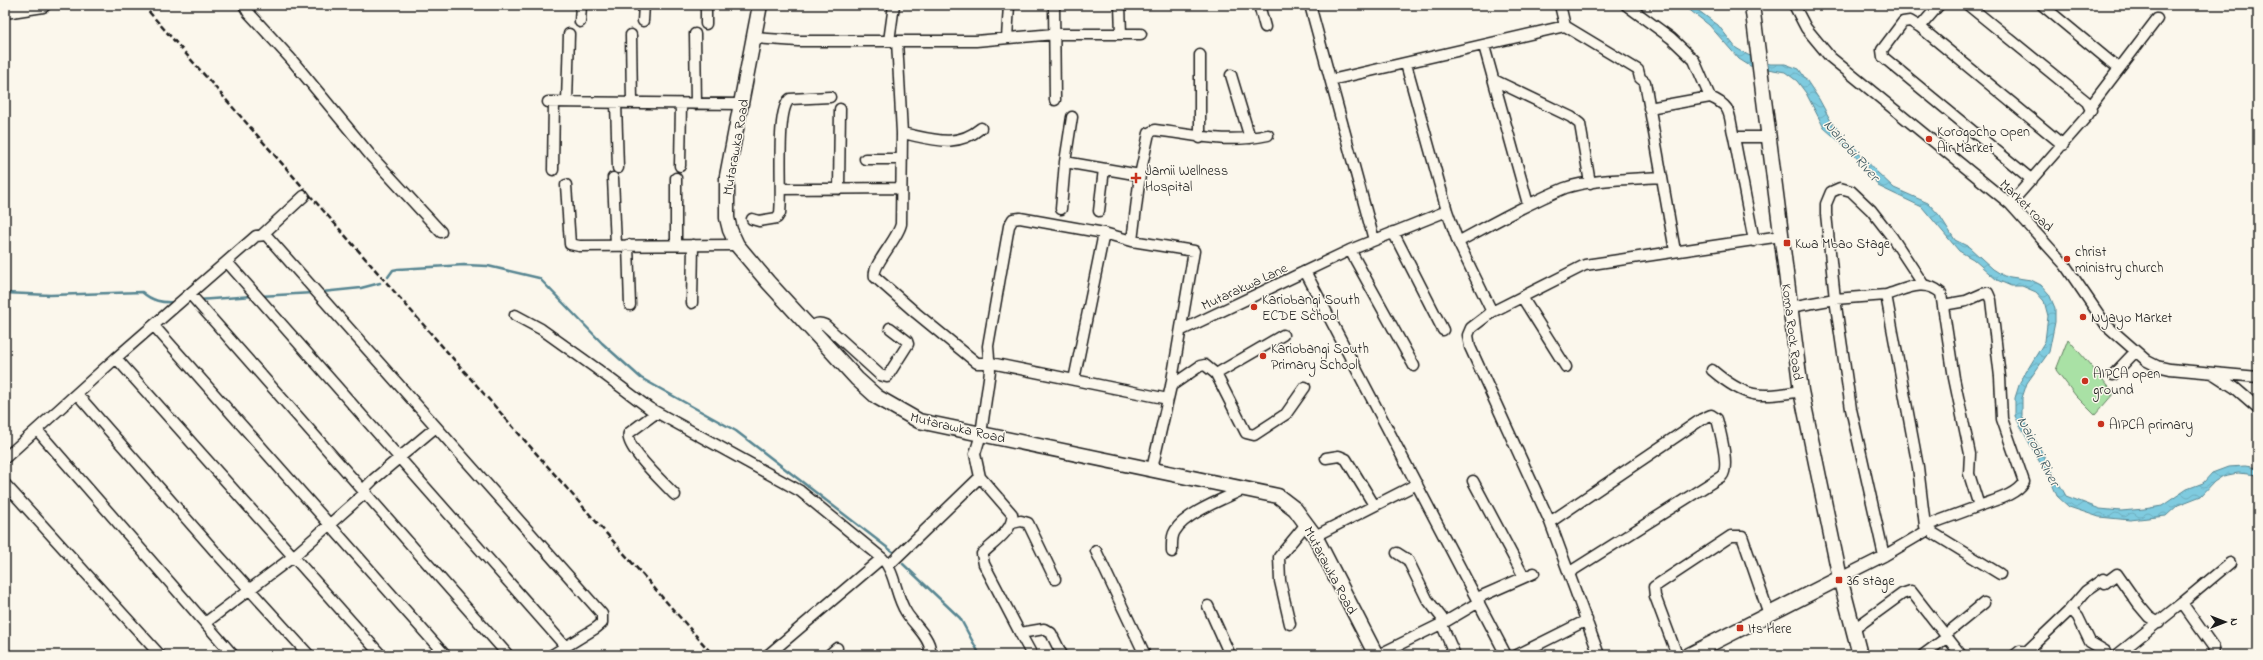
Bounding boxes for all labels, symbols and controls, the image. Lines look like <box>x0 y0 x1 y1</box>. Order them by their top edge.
street label: Mutarawka Road <box>718 97 755 197</box>
water label: Nairobi River <box>1818 115 1886 188</box>
place label: Korogocho Open Air Market <box>1937 122 2030 159</box>
marker: Korogocho Open Air Market <box>1924 134 1934 144</box>
place label: Jamii Wellness Hospital <box>1145 161 1228 198</box>
marker: Jamii Wellness Hospital <box>1130 172 1142 184</box>
street label: Market road <box>1994 175 2058 237</box>
place label: Kwa Mbao Stage <box>1795 234 1891 256</box>
marker: Kwa Mbao Stage <box>1782 238 1792 248</box>
place label: christ ministry church <box>2075 242 2163 280</box>
marker: christ ministry church <box>2062 254 2072 264</box>
street label: Mutarakwa Lane <box>1198 258 1292 317</box>
street label: Koma Rock Road <box>1775 283 1808 382</box>
place label: Kariobangi South ECDE School <box>1262 290 1360 327</box>
marker: Kariobangi South ECDE School <box>1249 302 1259 312</box>
place label: Nyayo Market <box>2091 308 2173 330</box>
marker: Nyayo Market <box>2078 312 2088 322</box>
place label: Kariobangi South Primary School <box>1271 339 1369 377</box>
marker: Kariobangi South Primary School <box>1258 351 1268 361</box>
place label: AIPCA open ground <box>2092 364 2160 402</box>
marker: AIPCA open ground <box>2080 376 2090 386</box>
street label: Mutarawka Road <box>908 407 1007 450</box>
water label: Nairobi River <box>2011 413 2066 492</box>
place label: AIPCA primary <box>2109 415 2193 437</box>
marker: AIPCA primary <box>2096 419 2106 429</box>
street label: Mutarawka Road <box>1298 523 1362 619</box>
place label: 36 stage <box>1847 571 1895 593</box>
marker: 36 stage <box>1834 575 1844 585</box>
north arrow <box>2205 602 2245 642</box>
text: N <box>2226 618 2242 626</box>
place label: Its Here <box>1748 619 1792 640</box>
marker: Its Here <box>1735 623 1745 633</box>

